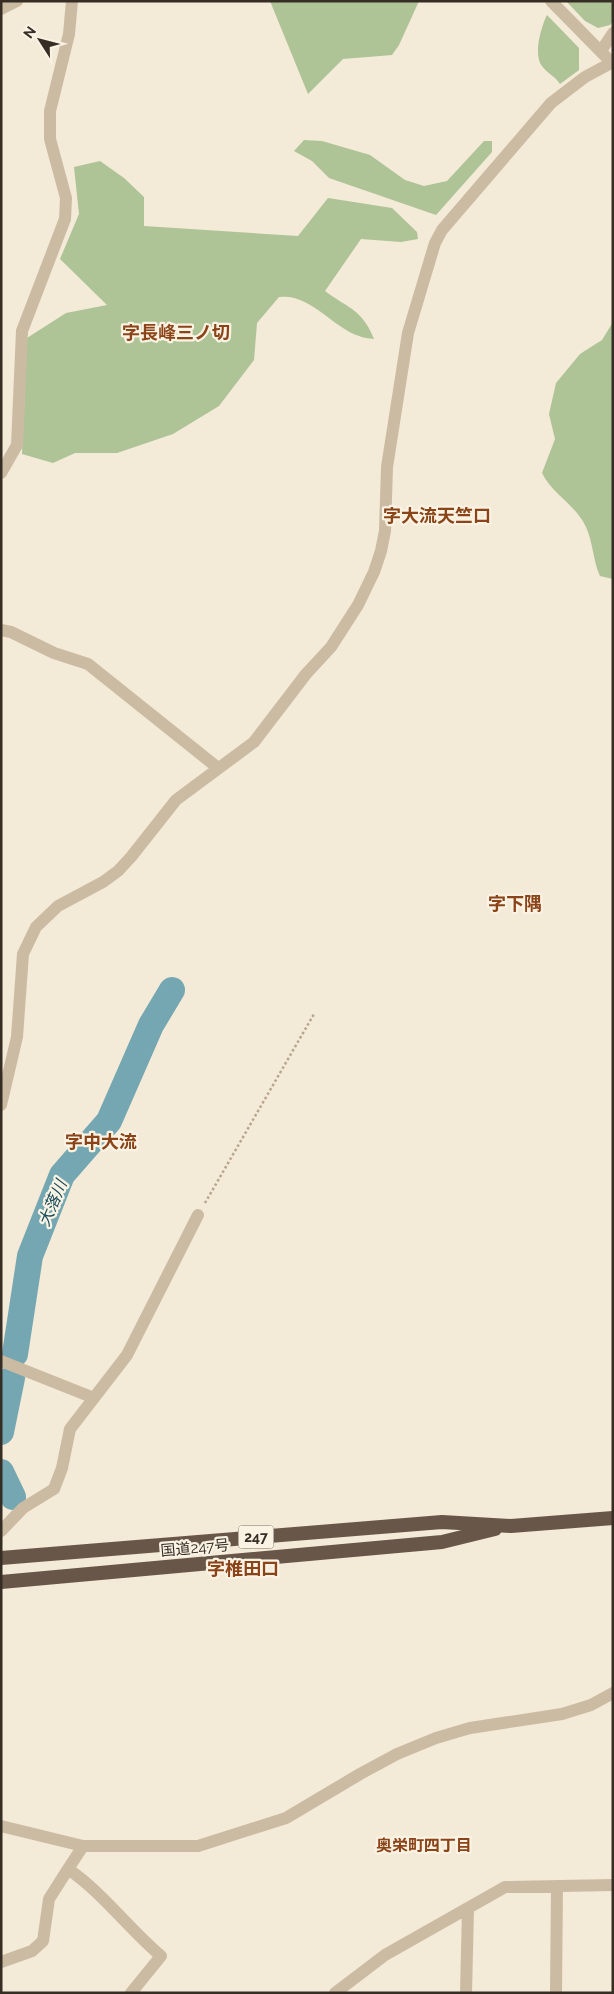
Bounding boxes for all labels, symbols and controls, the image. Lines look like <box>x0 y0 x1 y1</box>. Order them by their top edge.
north arrow <box>15 15 65 65</box>
text: N <box>20 23 39 41</box>
district label: 字長峰三ノ切 <box>122 322 230 343</box>
district label: 字大流天竺口 <box>383 505 491 526</box>
district label: 字下隅 <box>488 893 542 914</box>
district label: 字中大流 <box>65 1131 137 1152</box>
water label: 大落川 <box>34 1176 71 1229</box>
road number: 247 <box>238 1525 274 1548</box>
street label: 国道247号 <box>160 1536 230 1560</box>
district label: 字椎田口 <box>207 1558 279 1579</box>
district label: 奥栄町四丁目 <box>376 1836 472 1855</box>

